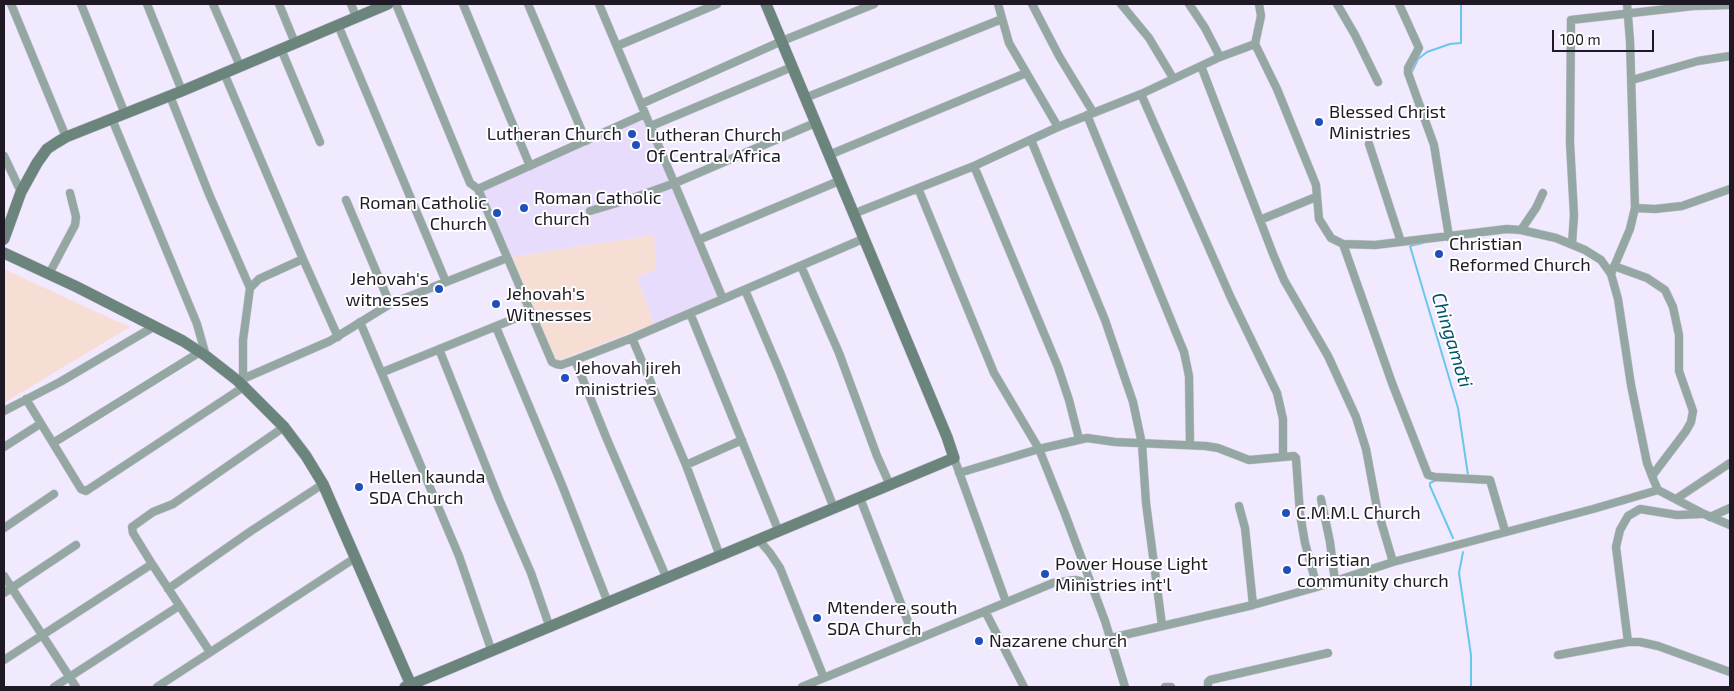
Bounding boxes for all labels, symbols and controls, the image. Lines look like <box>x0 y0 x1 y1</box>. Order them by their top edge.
scale bar <box>1554 20 1656 52</box>
text: 100 m <box>1560 30 1601 48</box>
place label: Blessed Christ Ministries <box>1329 101 1446 144</box>
marker: Blessed Christ Ministries <box>1313 116 1325 128</box>
place label: Lutheran Church <box>487 123 622 145</box>
place label: Lutheran Church Of Central Africa <box>646 124 781 166</box>
marker: Lutheran Church <box>626 128 638 140</box>
marker: Lutheran Church Of Central Africa <box>630 139 642 151</box>
place label: Roman Catholic church <box>534 187 662 230</box>
place label: Roman Catholic Church <box>359 192 487 234</box>
marker: Roman Catholic church <box>518 202 530 214</box>
marker: Roman Catholic Church <box>491 207 503 219</box>
place label: Christian Reformed Church <box>1449 233 1591 276</box>
marker: Christian Reformed Church <box>1433 248 1445 260</box>
place label: Jehovah's witnesses <box>346 268 429 310</box>
marker: Jehovah's witnesses <box>433 283 445 295</box>
place label: Jehovah's Witnesses <box>506 283 592 326</box>
water label: Chingamoti <box>1427 290 1477 390</box>
marker: Jehovah's Witnesses <box>490 298 502 310</box>
place label: Jehovah jireh ministries <box>575 357 681 399</box>
marker: Jehovah jireh ministries <box>559 372 571 384</box>
place label: Hellen kaunda SDA Church <box>369 466 485 508</box>
marker: Hellen kaunda SDA Church <box>353 481 365 493</box>
place label: C.M.M.L Church <box>1296 502 1421 524</box>
marker: C.M.M.L Church <box>1280 507 1292 519</box>
place label: Christian community church <box>1297 549 1449 592</box>
place label: Power House Light Ministries int'l <box>1055 553 1208 596</box>
marker: Christian community church <box>1281 564 1293 576</box>
marker: Power House Light Ministries int'l <box>1039 568 1051 580</box>
place label: Mtendere south SDA Church <box>827 597 957 640</box>
marker: Mtendere south SDA Church <box>811 612 823 624</box>
place label: Nazarene church <box>989 630 1127 652</box>
marker: Nazarene church <box>973 635 985 647</box>

